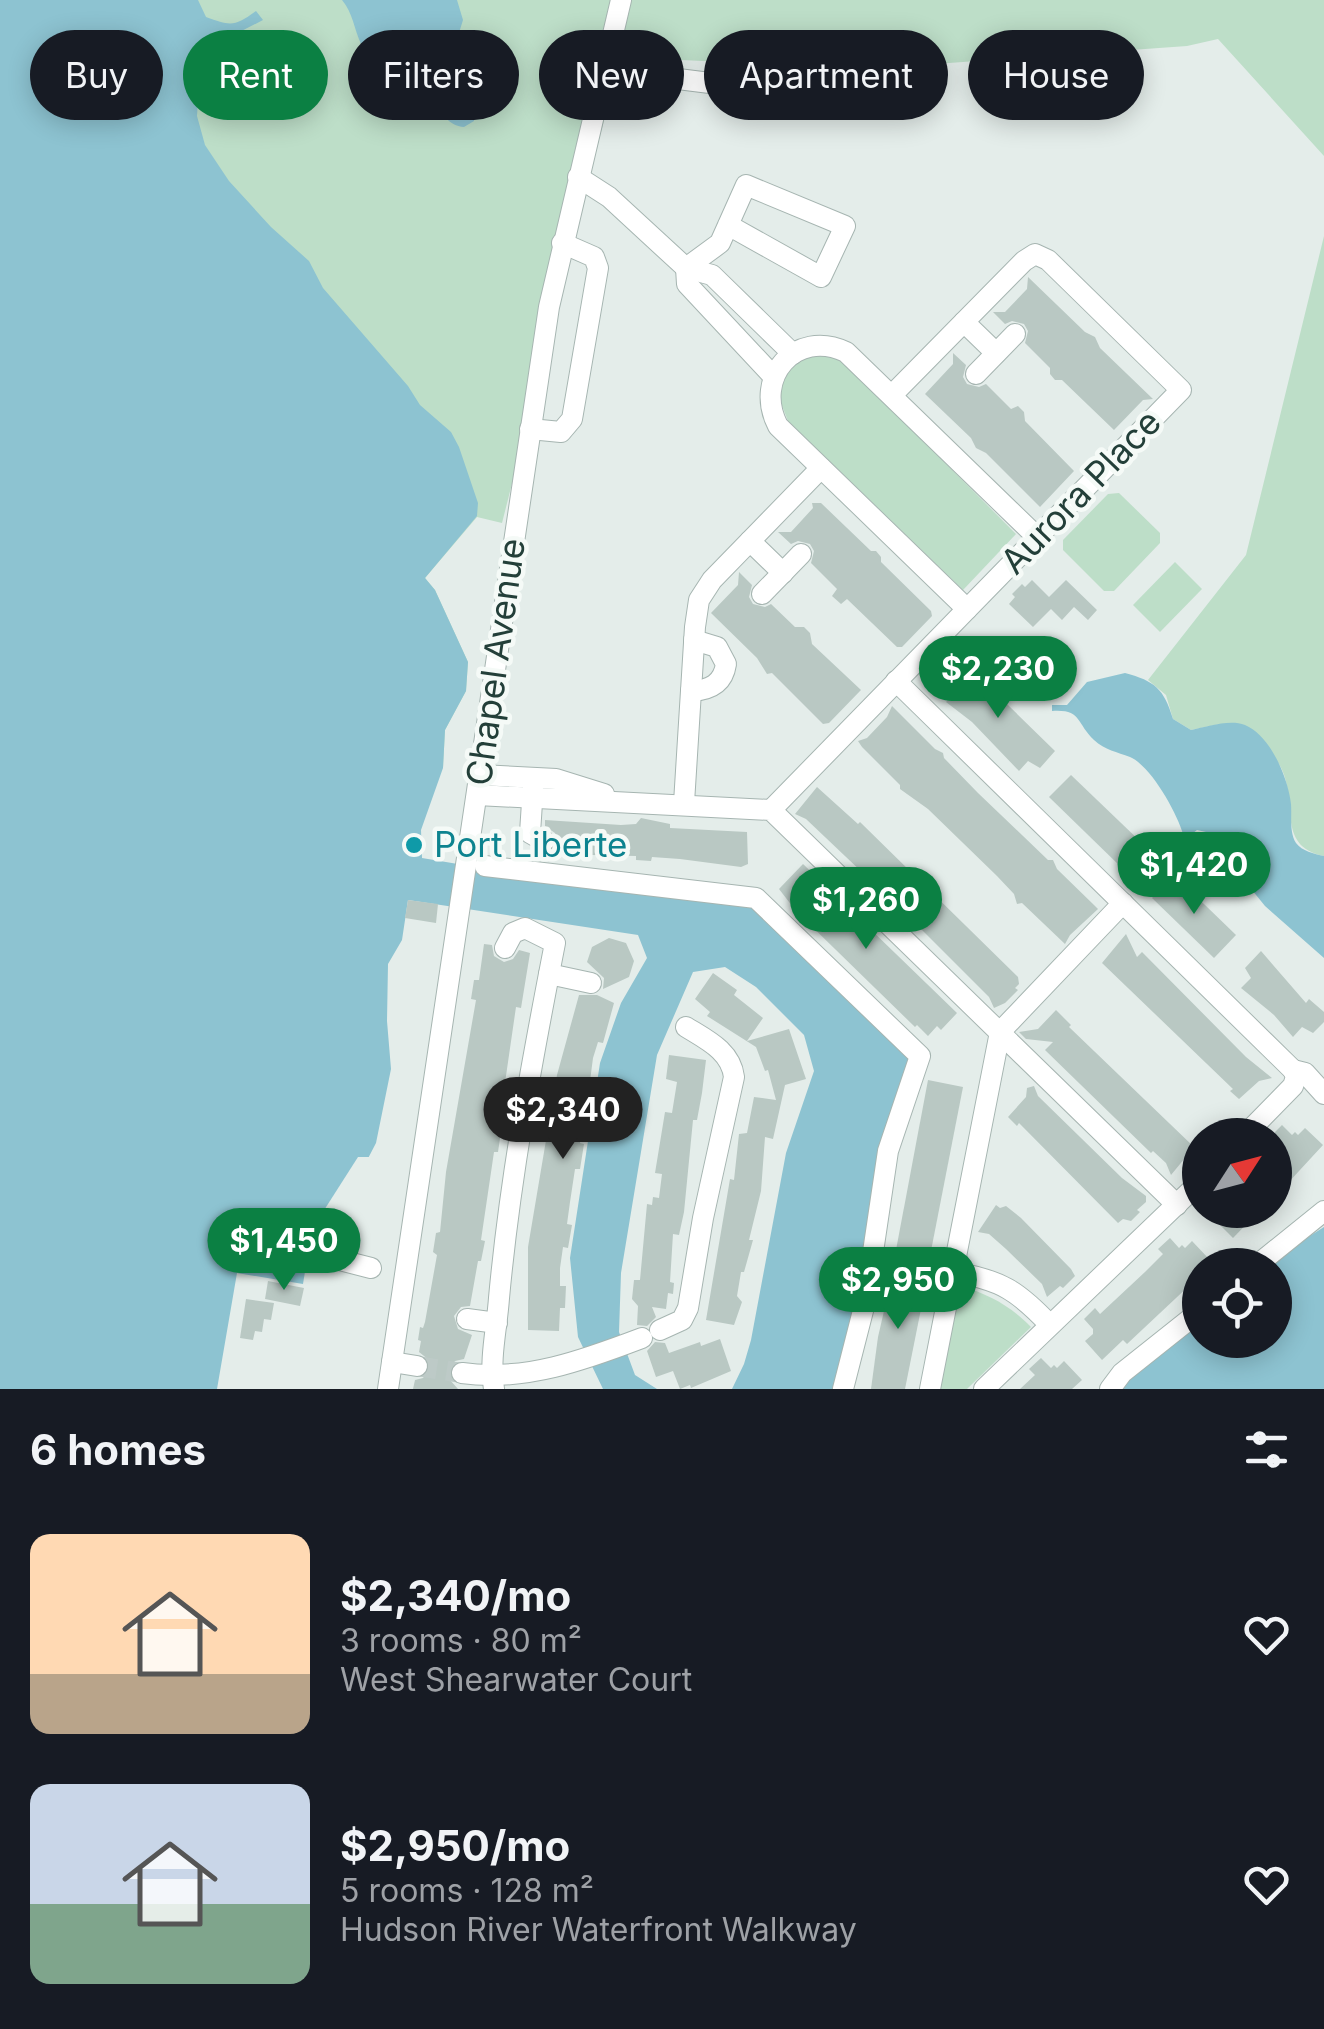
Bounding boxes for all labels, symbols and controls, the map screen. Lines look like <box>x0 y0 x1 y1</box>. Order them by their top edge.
chip: Buy <box>30 30 163 120</box>
chip: Rent <box>183 30 328 120</box>
chip: Filters <box>348 30 519 120</box>
chip: New <box>539 30 684 120</box>
chip: Apartment <box>704 30 948 120</box>
chip: House <box>968 30 1144 120</box>
street label: Aurora Place <box>992 400 1169 582</box>
street label: Chapel Avenue <box>457 536 533 788</box>
pin: $2,230 <box>917 636 1079 721</box>
text: $2,230 <box>941 649 1055 688</box>
place label: Port Liberte <box>434 823 628 865</box>
pin: $1,420 <box>1113 832 1275 917</box>
marker: Port Liberte <box>403 834 425 856</box>
text: $1,420 <box>1140 845 1248 884</box>
pin: $1,260 <box>785 867 947 952</box>
text: $1,260 <box>812 880 920 919</box>
pin: $2,340 <box>482 1077 644 1162</box>
text: $2,340 <box>506 1090 620 1129</box>
north arrow <box>1182 1118 1292 1228</box>
map controls <box>1182 1118 1292 1358</box>
pin: $1,450 <box>203 1208 365 1293</box>
text: $1,450 <box>229 1221 339 1260</box>
pin: $2,950 <box>817 1247 979 1332</box>
button: locate <box>1182 1248 1292 1358</box>
text: $2,950 <box>841 1260 955 1299</box>
icon: filters <box>1239 1422 1294 1477</box>
text: 6 homes <box>30 1424 206 1475</box>
text: $2,340/mo <box>340 1570 571 1621</box>
icon: home <box>110 1574 230 1694</box>
icon: heart <box>1239 1607 1294 1662</box>
text: 3 rooms · 80 m² <box>340 1621 582 1660</box>
text: West Shearwater Court <box>340 1660 692 1699</box>
text: $2,950/mo <box>340 1820 570 1871</box>
icon: home <box>110 1824 230 1944</box>
icon: heart <box>1239 1857 1294 1912</box>
text: 5 rooms · 128 m² <box>340 1871 594 1910</box>
text: Hudson River Waterfront Walkway <box>340 1910 857 1949</box>

